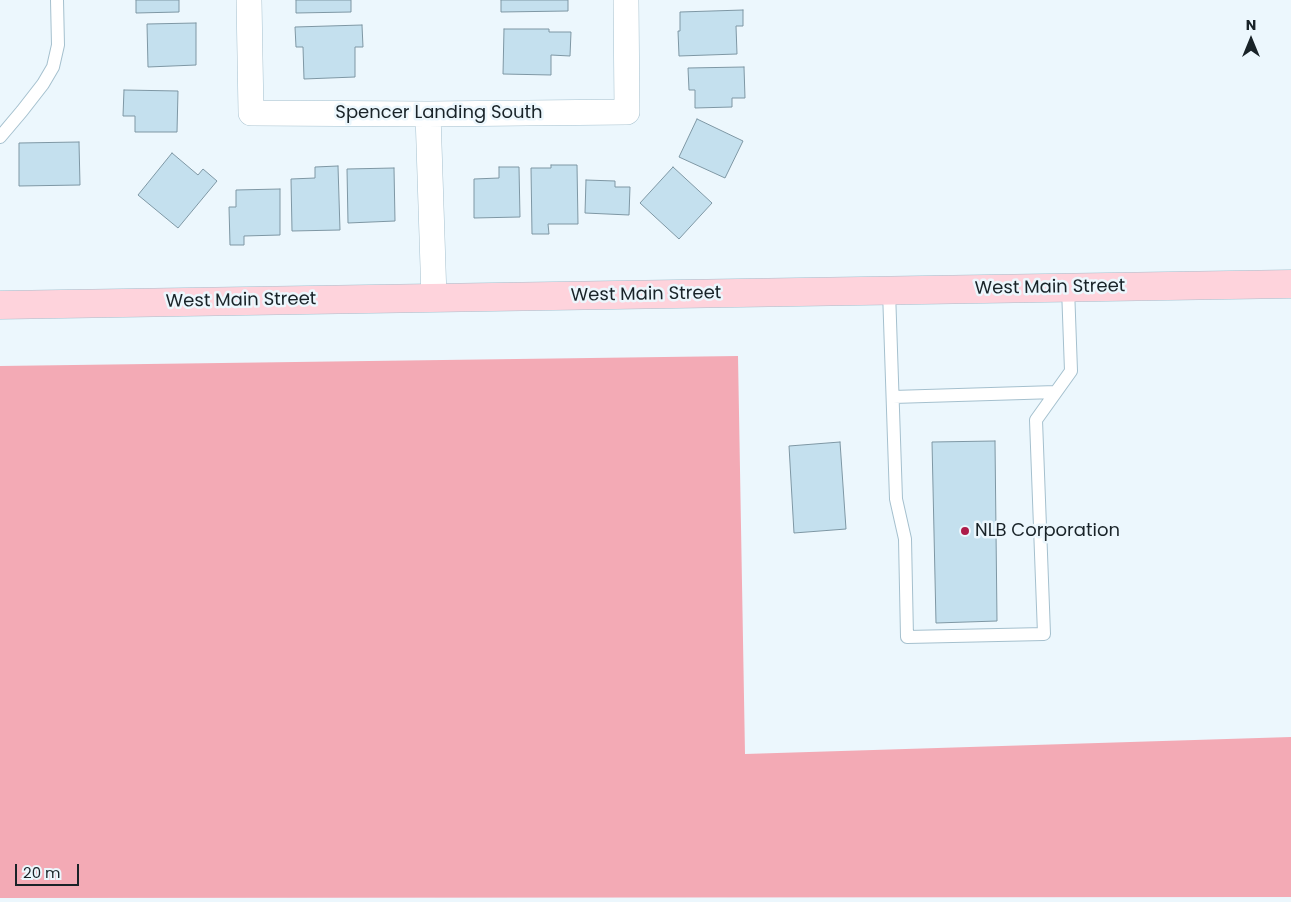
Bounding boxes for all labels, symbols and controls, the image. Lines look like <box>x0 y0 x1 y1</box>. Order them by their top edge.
north arrow <box>1226 15 1276 65</box>
text: N <box>1246 15 1256 35</box>
street label: Spencer Landing South <box>335 102 543 124</box>
street label: West Main Street <box>975 276 1125 300</box>
street label: West Main Street <box>571 283 721 307</box>
street label: West Main Street <box>166 289 316 313</box>
place label: NLB Corporation <box>975 520 1120 542</box>
marker: NLB Corporation <box>959 525 971 537</box>
scale bar <box>18 854 81 886</box>
text: 20 m <box>23 862 61 883</box>

